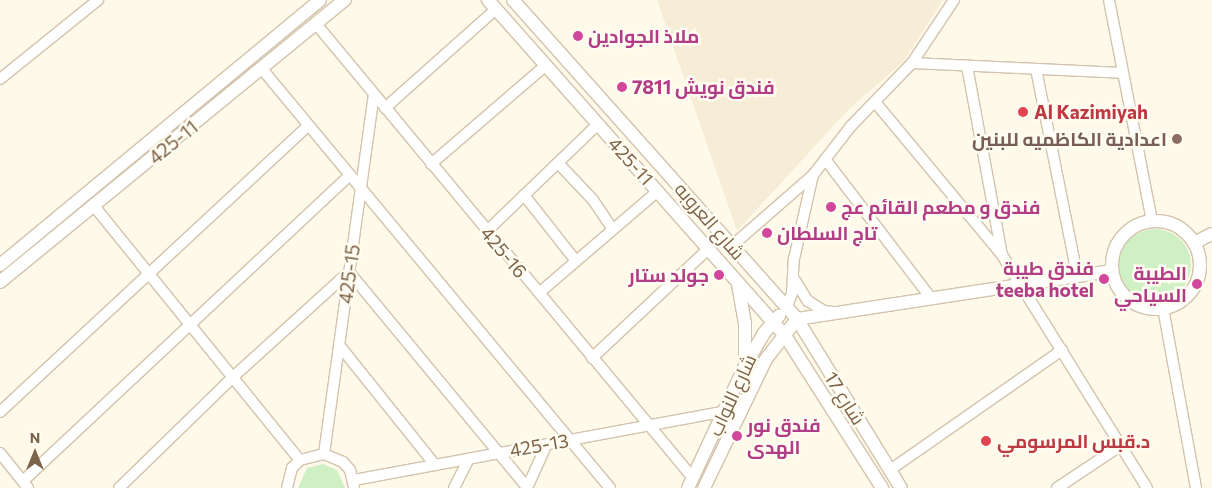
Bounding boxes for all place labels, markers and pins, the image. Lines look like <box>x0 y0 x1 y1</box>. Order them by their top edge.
place label: ملاذ الجوادين <box>588 25 699 47</box>
marker: ملاذ الجوادين <box>572 30 584 42</box>
place label: فندق نويش 7811 <box>632 76 775 98</box>
marker: فندق نويش 7811 <box>616 81 628 93</box>
place label: Al Kazimiyah <box>1034 101 1148 123</box>
marker: Al Kazimiyah <box>1016 105 1030 119</box>
place label: اعدادية الكاظميه للبنين <box>972 128 1167 150</box>
marker: اعدادية الكاظميه للبنين <box>1171 133 1183 145</box>
place label: فندق و مطعم القائم عج <box>841 196 1040 218</box>
marker: فندق و مطعم القائم عج <box>825 201 837 213</box>
place label: تاج السلطان <box>777 222 877 244</box>
marker: تاج السلطان <box>761 227 773 239</box>
place label: فندق طيبة teeba hotel <box>996 257 1094 301</box>
place label: الطيبة السياحي <box>1114 262 1187 306</box>
place label: جولد ستار <box>628 264 709 286</box>
marker: جولد ستار <box>713 269 725 281</box>
marker: فندق طيبة teeba hotel <box>1098 273 1110 285</box>
marker: الطيبة السياحي <box>1191 278 1203 290</box>
place label: فندق نور الهدى <box>747 414 821 458</box>
marker: فندق نور الهدى <box>731 430 743 442</box>
place label: د.قبس المرسومي <box>997 430 1150 452</box>
marker: د.قبس المرسومي <box>979 434 993 448</box>

